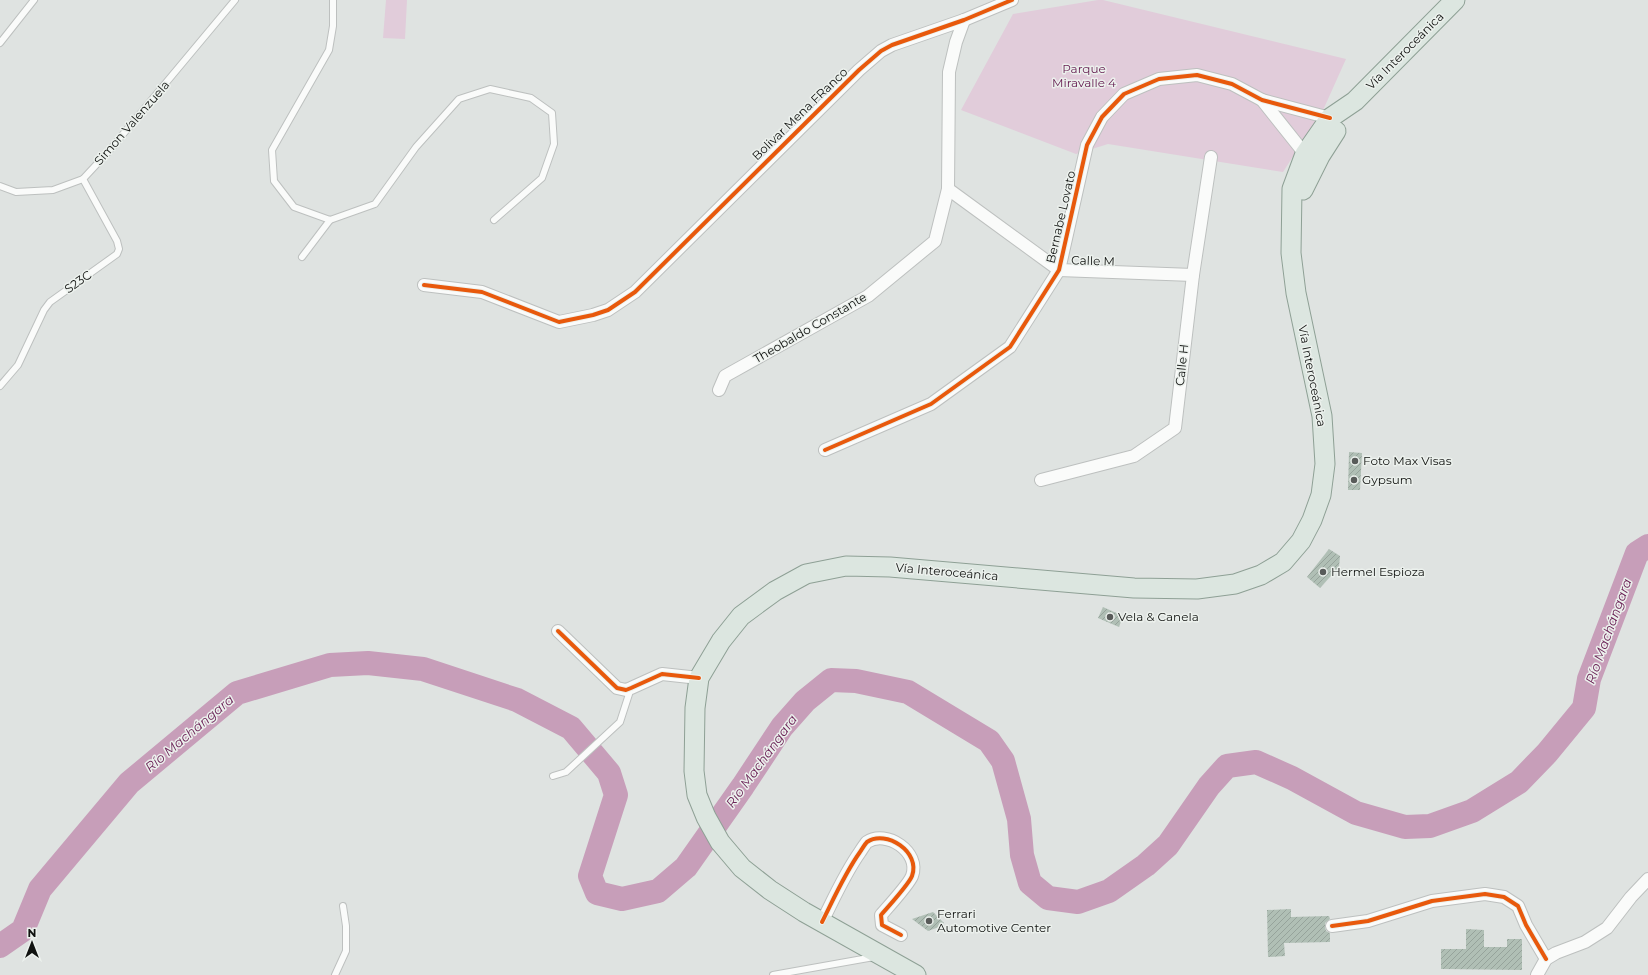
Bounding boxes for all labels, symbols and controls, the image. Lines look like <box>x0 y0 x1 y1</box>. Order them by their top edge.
street label: Vía Interoceánica <box>1363 9 1447 93</box>
park label: Parque Miravalle 4 <box>1052 61 1116 90</box>
street label: Bolivar Mena FRanco <box>749 64 851 163</box>
street label: Simon Valenzuela <box>91 77 172 168</box>
street label: Bernabe Lovato <box>1043 169 1078 265</box>
street label: Calle M <box>1071 252 1115 269</box>
street label: S23C <box>61 267 94 296</box>
street label: Theobaldo Constante <box>750 289 869 366</box>
street label: Vía Interoceánica <box>1295 324 1330 428</box>
street label: Calle H <box>1172 343 1191 387</box>
place label: Foto Max Visas <box>1363 453 1452 468</box>
marker: Foto Max Visas <box>1350 456 1360 466</box>
place label: Gypsum <box>1362 472 1413 487</box>
marker: Gypsum <box>1349 475 1359 485</box>
street label: Vía Interoceánica <box>895 560 999 583</box>
place label: Hermel Espioza <box>1331 564 1425 579</box>
marker: Hermel Espioza <box>1318 567 1328 577</box>
water label: Río Machángara <box>1582 576 1635 686</box>
place label: Vela & Canela <box>1118 609 1199 624</box>
marker: Vela & Canela <box>1105 612 1115 622</box>
water label: Río Machángara <box>141 691 237 775</box>
water label: Río Machángara <box>722 711 800 811</box>
place label: Ferrari Automotive Center <box>937 906 1051 935</box>
marker: Ferrari Automotive Center <box>924 916 934 926</box>
north arrow <box>12 923 52 963</box>
text: N <box>28 926 36 940</box>

